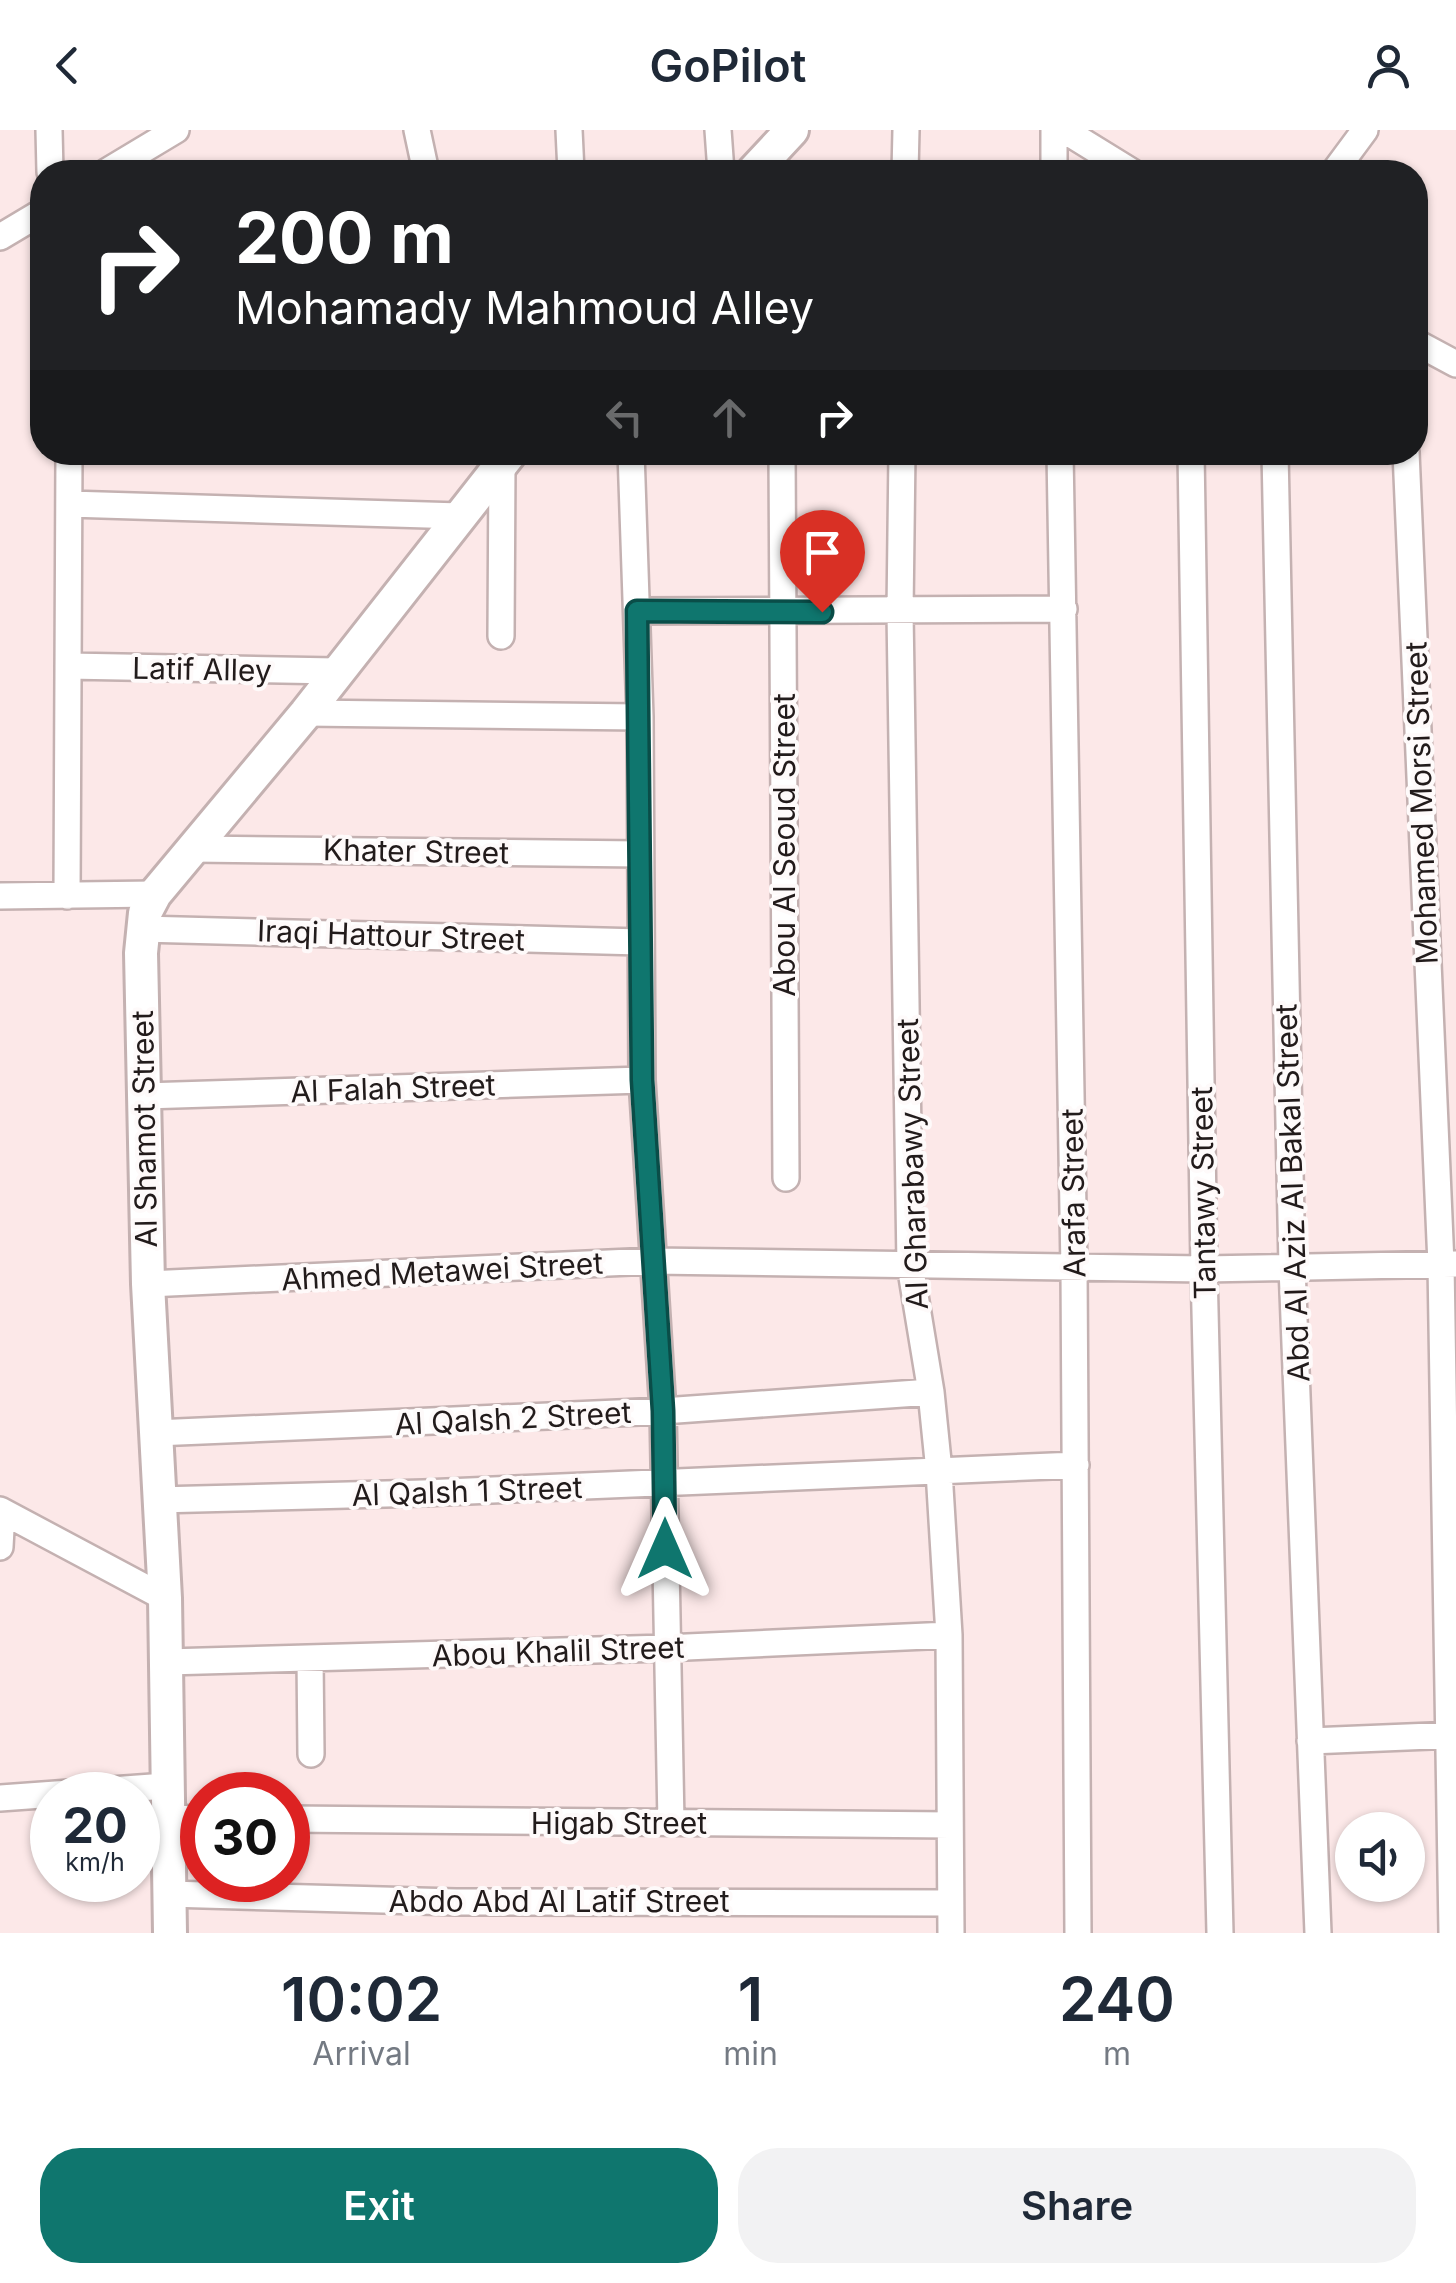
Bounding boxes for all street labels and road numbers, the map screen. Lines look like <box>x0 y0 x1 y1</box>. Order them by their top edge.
street label: Mohamed Morsi Street <box>1397 641 1445 965</box>
street label: Latif Alley <box>132 650 272 688</box>
street label: Abou Al Seoud Street <box>766 693 802 997</box>
street label: Khater Street <box>323 831 510 871</box>
street label: Iraqi Hattour Street <box>256 912 526 958</box>
street label: Abd Al Aziz Al Bakal Street <box>1267 1003 1317 1383</box>
street label: Al Shamot Street <box>124 1010 164 1248</box>
street label: Al Gharabawy Street <box>889 1018 935 1310</box>
street label: Al Falah Street <box>290 1066 496 1110</box>
street label: Tantawy Street <box>1183 1086 1223 1300</box>
street label: Arafa Street <box>1054 1108 1092 1278</box>
street label: Ahmed Metawei Street <box>280 1245 604 1297</box>
street label: Al Qalsh 2 Street <box>394 1394 632 1442</box>
street label: Al Qalsh 1 Street <box>351 1469 583 1513</box>
street label: Abou Khalil Street <box>431 1629 685 1673</box>
street label: Higab Street <box>531 1805 707 1841</box>
street label: Abdo Abd Al Latif Street <box>388 1883 730 1919</box>

